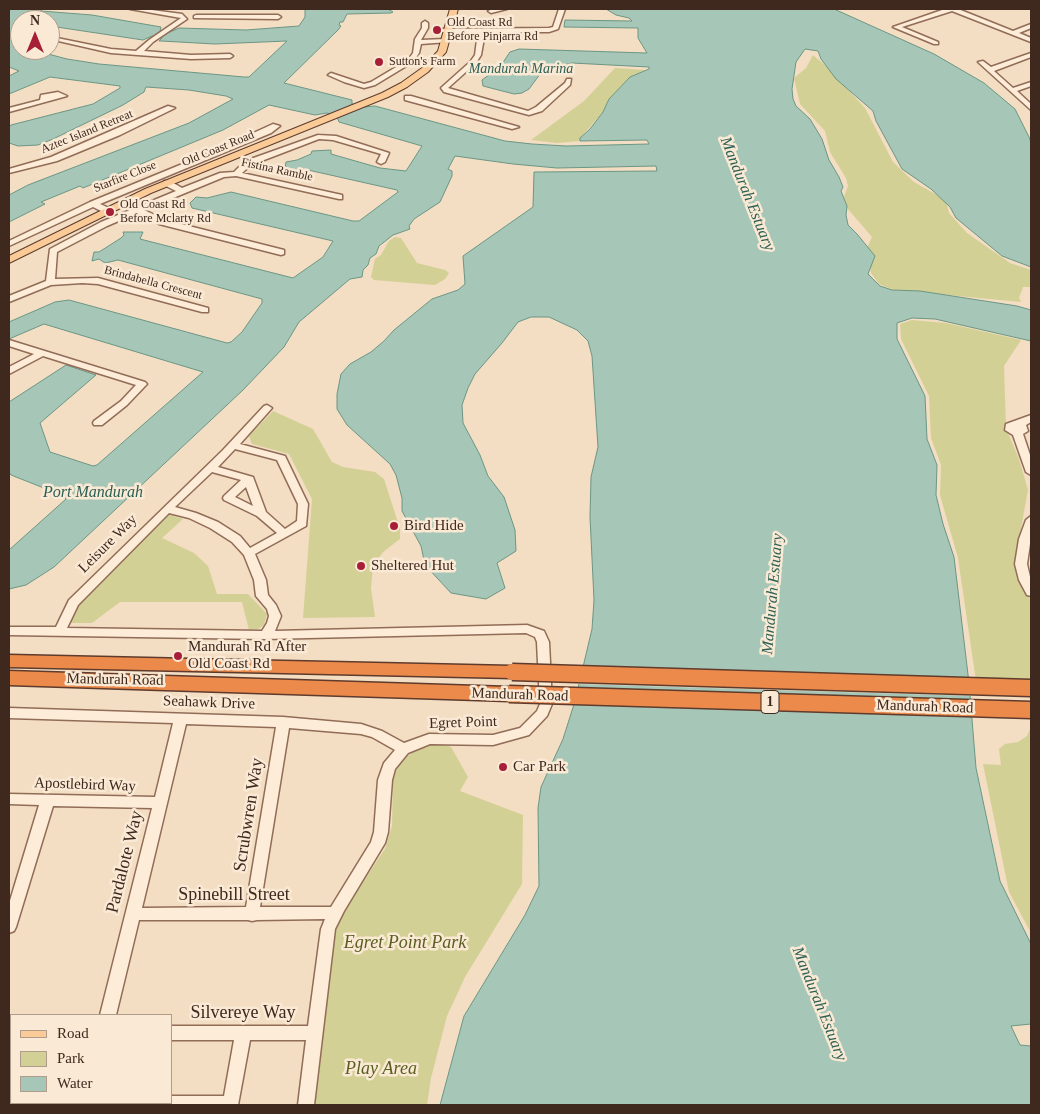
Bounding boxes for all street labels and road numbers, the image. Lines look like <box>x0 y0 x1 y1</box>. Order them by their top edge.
street label: Aztec Island Retreat <box>39 107 135 157</box>
street label: Old Coast Road <box>180 128 256 170</box>
street label: Fistina Ramble <box>240 155 314 185</box>
street label: Starfire Close <box>92 158 158 196</box>
street label: Brindabella Crescent <box>102 263 204 303</box>
street label: Leisure Way <box>75 511 141 577</box>
street label: Mandurah Road <box>66 670 164 690</box>
street label: Mandurah Road <box>471 684 569 706</box>
road number: 1 <box>761 690 779 714</box>
street label: Seahawk Drive <box>163 692 255 714</box>
street label: Mandurah Road <box>876 696 974 718</box>
street label: Egret Point <box>429 713 497 733</box>
street label: Scrubwren Way <box>229 757 269 873</box>
street label: Apostlebird Way <box>34 774 136 796</box>
street label: Pardalote Way <box>102 808 148 916</box>
street label: Spinebill Street <box>178 884 290 906</box>
street label: Silvereye Way <box>190 1002 296 1024</box>

